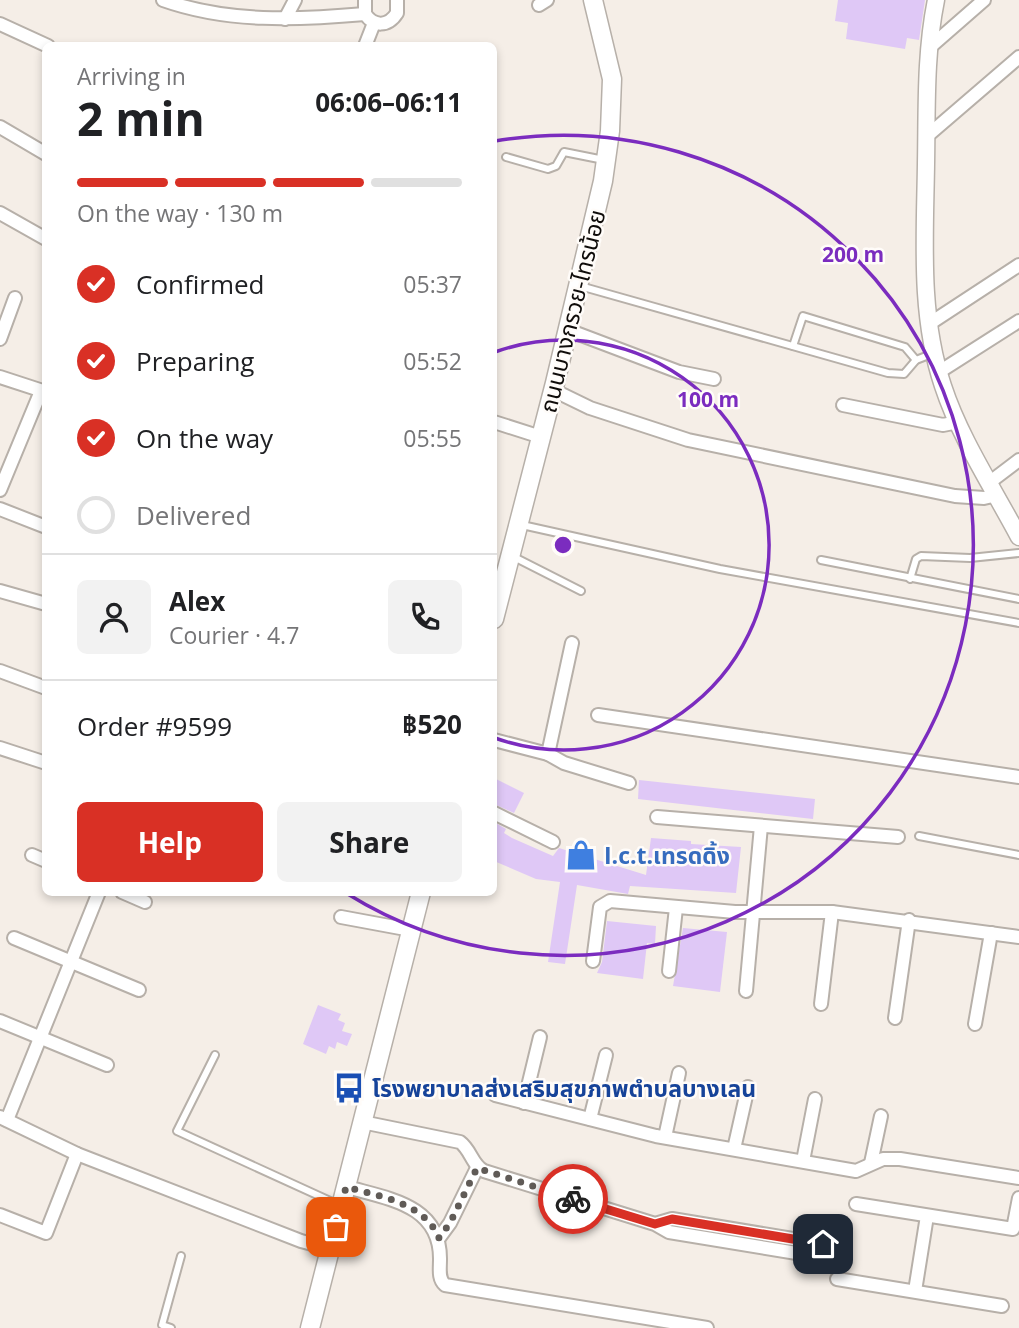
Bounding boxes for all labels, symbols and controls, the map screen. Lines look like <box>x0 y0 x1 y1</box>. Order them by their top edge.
text: Arriving in <box>77 60 186 92</box>
text: 06:06–06:11 <box>315 84 462 120</box>
text: 2 min <box>77 87 205 149</box>
text: On the way · 130 m <box>77 197 283 229</box>
street label: ถนนบางกรวย-ไทรน้อย <box>531 206 613 416</box>
text: 200 m <box>822 240 884 268</box>
icon: check <box>77 265 115 303</box>
text: Confirmed <box>136 266 264 302</box>
text: 05:37 <box>403 268 462 300</box>
icon: check <box>77 342 115 380</box>
text: Preparing <box>136 343 254 379</box>
text: 05:52 <box>403 345 462 377</box>
text: 100 m <box>677 385 739 413</box>
icon: check <box>77 419 115 457</box>
text: On the way <box>136 420 273 456</box>
text: 05:55 <box>403 422 462 454</box>
text: Delivered <box>136 497 251 533</box>
centre of rings <box>551 533 575 557</box>
button: person <box>77 580 151 654</box>
button: phone <box>388 580 462 654</box>
text: Alex <box>169 583 225 619</box>
text: Courier · 4.7 <box>169 619 299 651</box>
text: ฿520 <box>402 706 462 742</box>
text: Order #9599 <box>77 708 232 744</box>
button: Help <box>77 802 263 882</box>
button: Share <box>277 802 462 882</box>
shop icon: I.c.t.เทรดดิ้ง <box>564 838 598 872</box>
place label: I.c.t.เทรดดิ้ง <box>604 839 730 871</box>
bus stop icon: โรงพยาบาลส่งเสริมสุขภาพตำบลบางเลน <box>332 1071 366 1105</box>
place label: โรงพยาบาลส่งเสริมสุขภาพตำบลบางเลน <box>372 1072 756 1104</box>
courier <box>538 1164 608 1234</box>
icon: bike <box>554 1180 592 1218</box>
pin <box>306 1197 366 1257</box>
icon: bag <box>317 1208 355 1246</box>
pin <box>793 1214 853 1274</box>
icon: home <box>804 1225 842 1263</box>

